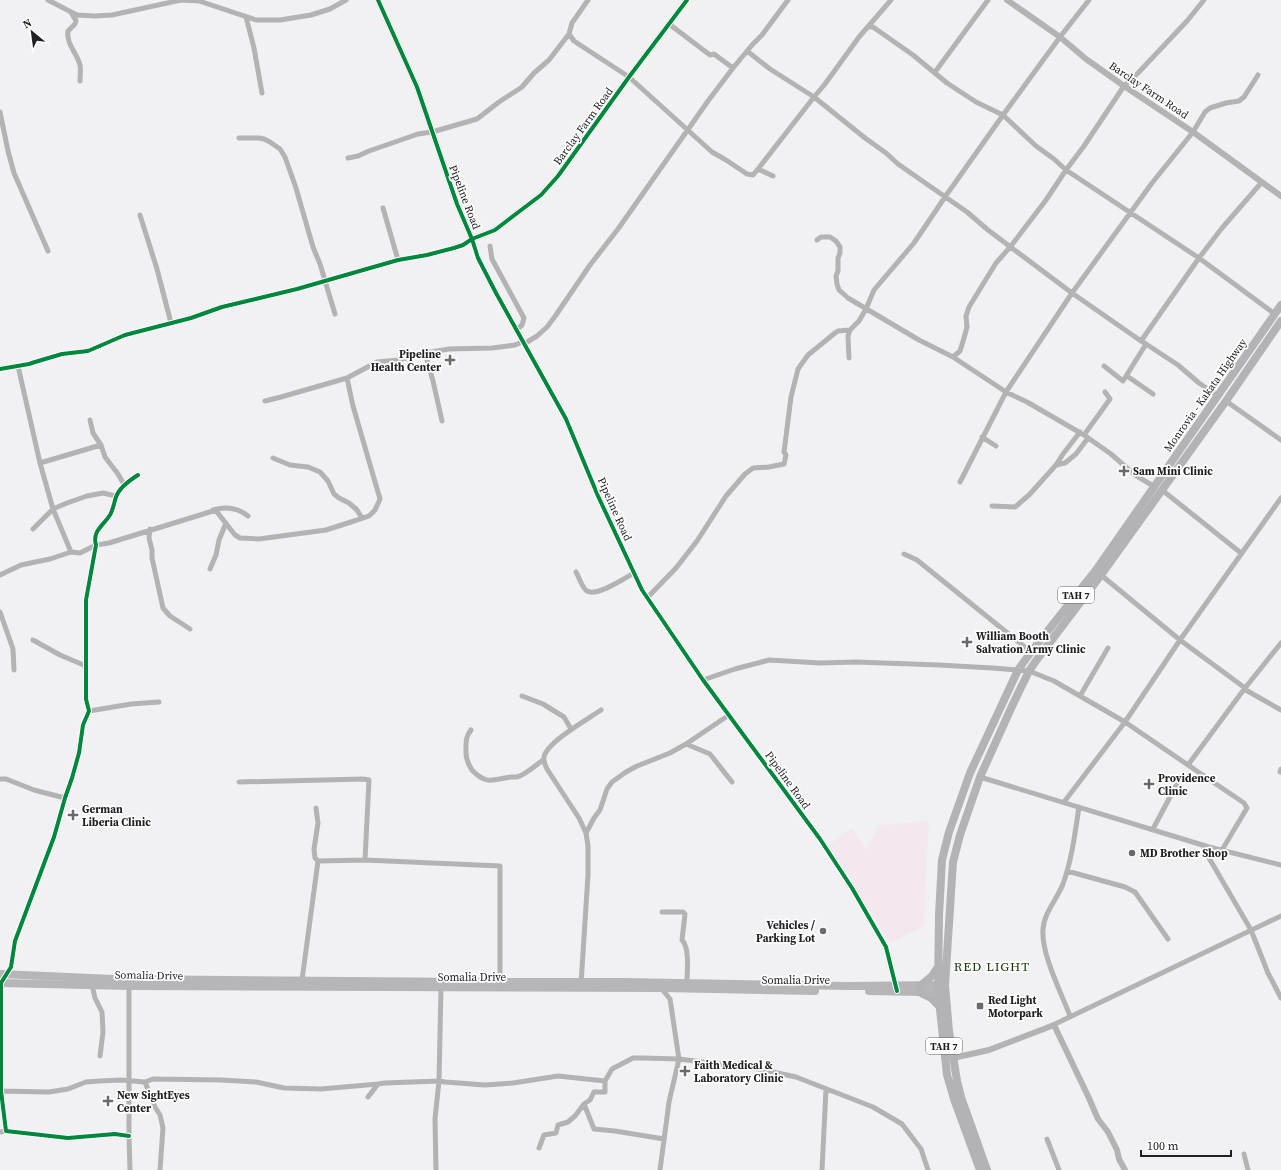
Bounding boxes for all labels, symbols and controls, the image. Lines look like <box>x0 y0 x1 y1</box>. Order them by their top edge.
north arrow <box>12 12 52 52</box>
text: N <box>20 15 35 32</box>
street label: Barclay Farm Road <box>1106 58 1192 123</box>
street label: Barclay Farm Road <box>550 84 617 168</box>
street label: Pipeline Road <box>445 163 484 232</box>
street label: Monrovia - Kakata Highway <box>1160 335 1251 455</box>
place label: Pipeline Health Center <box>371 347 442 375</box>
marker: Pipeline Health Center <box>444 354 456 366</box>
place label: Sam Mini Clinic <box>1133 464 1213 479</box>
marker: Sam Mini Clinic <box>1118 465 1130 477</box>
street label: Pipeline Road <box>594 475 636 544</box>
road number: TAH 7 <box>1058 587 1094 603</box>
place label: William Booth Salvation Army Clinic <box>976 629 1086 657</box>
marker: William Booth Salvation Army Clinic <box>961 636 973 648</box>
street label: Pipeline Road <box>762 748 814 813</box>
place label: Providence Clinic <box>1158 771 1216 799</box>
marker: Providence Clinic <box>1143 778 1155 790</box>
place label: German Liberia Clinic <box>82 802 151 830</box>
marker: German Liberia Clinic <box>67 809 79 821</box>
place label: MD Brother Shop <box>1140 846 1228 861</box>
marker: MD Brother Shop <box>1127 848 1137 858</box>
place label: Vehicles / Parking Lot <box>756 918 816 946</box>
marker: Vehicles / Parking Lot <box>818 926 828 936</box>
district label: RED LIGHT <box>954 958 1030 975</box>
street label: Somalia Drive <box>115 967 184 984</box>
street label: Somalia Drive <box>438 970 507 985</box>
street label: Somalia Drive <box>762 973 831 988</box>
place label: Red Light Motorpark <box>988 993 1043 1021</box>
marker: Red Light Motorpark <box>975 1001 985 1011</box>
road number: TAH 7 <box>926 1038 962 1054</box>
place label: Faith Medical & Laboratory Clinic <box>694 1058 784 1086</box>
marker: Faith Medical & Laboratory Clinic <box>679 1065 691 1077</box>
place label: New SightEyes Center <box>117 1088 190 1116</box>
marker: New SightEyes Center <box>102 1095 114 1107</box>
scale bar <box>1141 1132 1231 1158</box>
text: 100 m <box>1147 1138 1179 1154</box>

